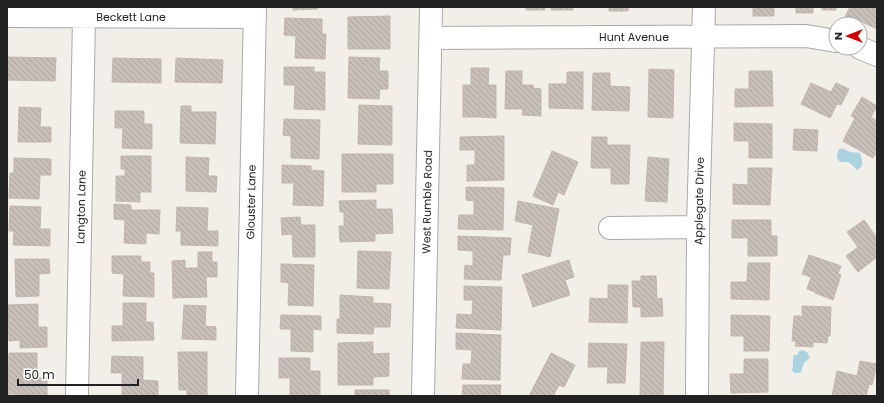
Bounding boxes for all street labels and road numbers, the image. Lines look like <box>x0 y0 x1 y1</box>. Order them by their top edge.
street label: Beckett Lane <box>96 9 166 25</box>
street label: Hunt Avenue <box>599 29 669 45</box>
street label: West Rumble Road <box>418 150 436 254</box>
street label: Applegate Drive <box>690 157 708 245</box>
street label: Glouster Lane <box>242 164 260 240</box>
street label: Langton Lane <box>72 170 90 244</box>

